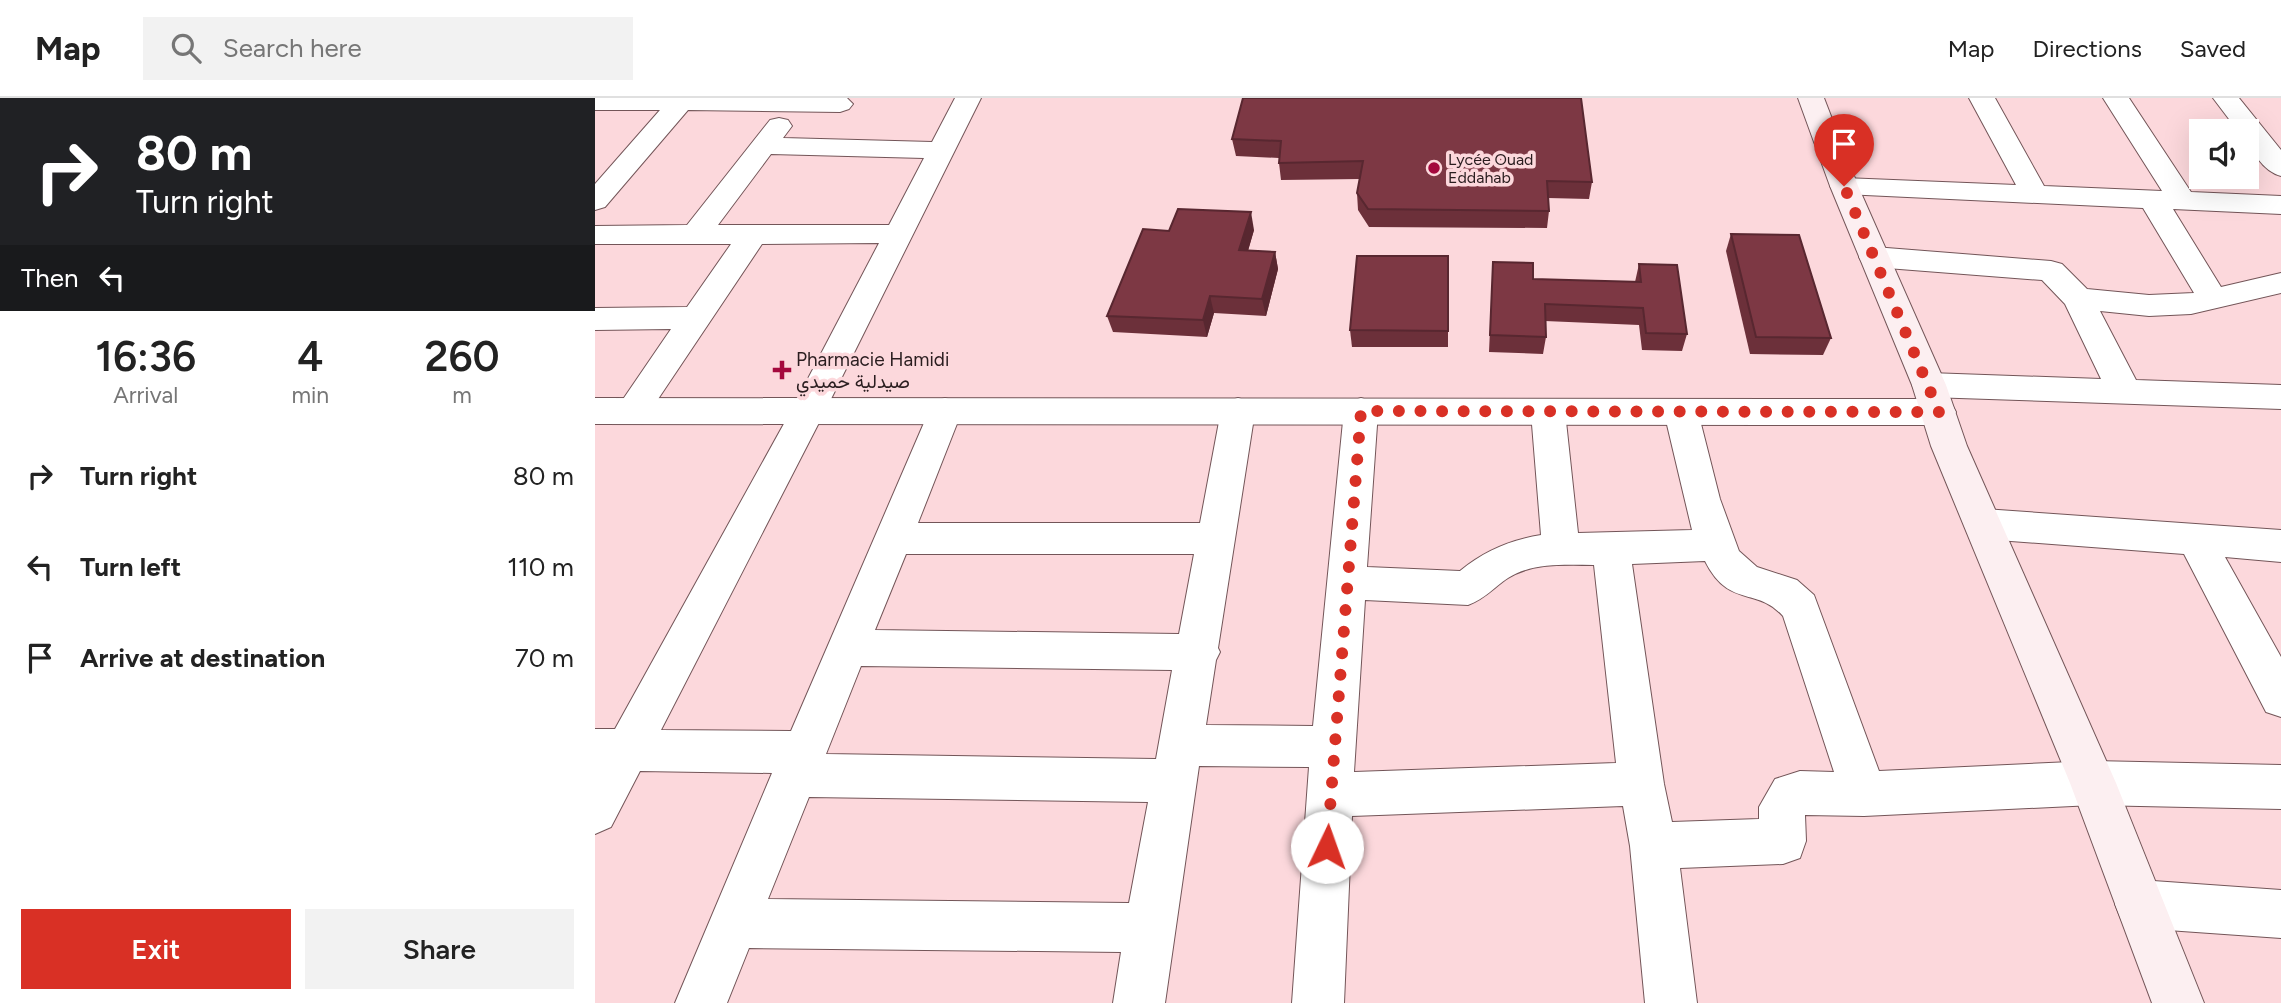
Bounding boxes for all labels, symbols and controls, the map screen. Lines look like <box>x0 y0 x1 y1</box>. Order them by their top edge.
search box <box>143 17 633 80</box>
text: Map <box>35 29 101 68</box>
icon: search <box>167 29 205 67</box>
text: Search here <box>223 32 362 64</box>
text: Map <box>1948 34 1994 63</box>
text: Directions <box>2032 34 2142 63</box>
text: Saved <box>2180 34 2246 63</box>
pin <box>1814 114 1874 186</box>
map controls <box>2189 119 2259 189</box>
button: sound <box>2189 119 2259 189</box>
text: 80 m <box>136 123 252 182</box>
icon: arrive <box>1825 125 1863 163</box>
icon: right <box>21 126 112 217</box>
place label: Lycée Ouad Eddahab <box>1448 150 1533 187</box>
marker: Lycée Ouad Eddahab <box>1426 160 1442 176</box>
text: Turn right <box>136 183 274 221</box>
icon: left <box>93 259 131 297</box>
text: Then <box>21 262 79 294</box>
text: 16:36 <box>95 331 196 382</box>
text: 4 <box>297 331 324 382</box>
text: 260 <box>425 331 500 382</box>
place label: Pharmacie Hamidi صيدلية حميدي <box>796 348 949 397</box>
marker: Pharmacie Hamidi صيدلية حميدي <box>774 362 790 378</box>
text: Arrival <box>113 381 178 409</box>
text: min <box>291 381 329 409</box>
text: m <box>452 381 472 409</box>
icon: right <box>21 457 59 495</box>
text: Turn right <box>80 460 197 492</box>
text: 80 m <box>513 460 574 492</box>
icon: left <box>21 548 59 586</box>
text: Turn left <box>80 551 181 583</box>
text: 110 m <box>507 551 574 583</box>
icon: arrive <box>21 639 59 677</box>
text: Arrive at destination <box>80 642 325 674</box>
text: 70 m <box>515 642 574 674</box>
position arrow <box>1290 810 1364 884</box>
button: Exit <box>21 909 291 989</box>
button: Share <box>305 909 574 989</box>

